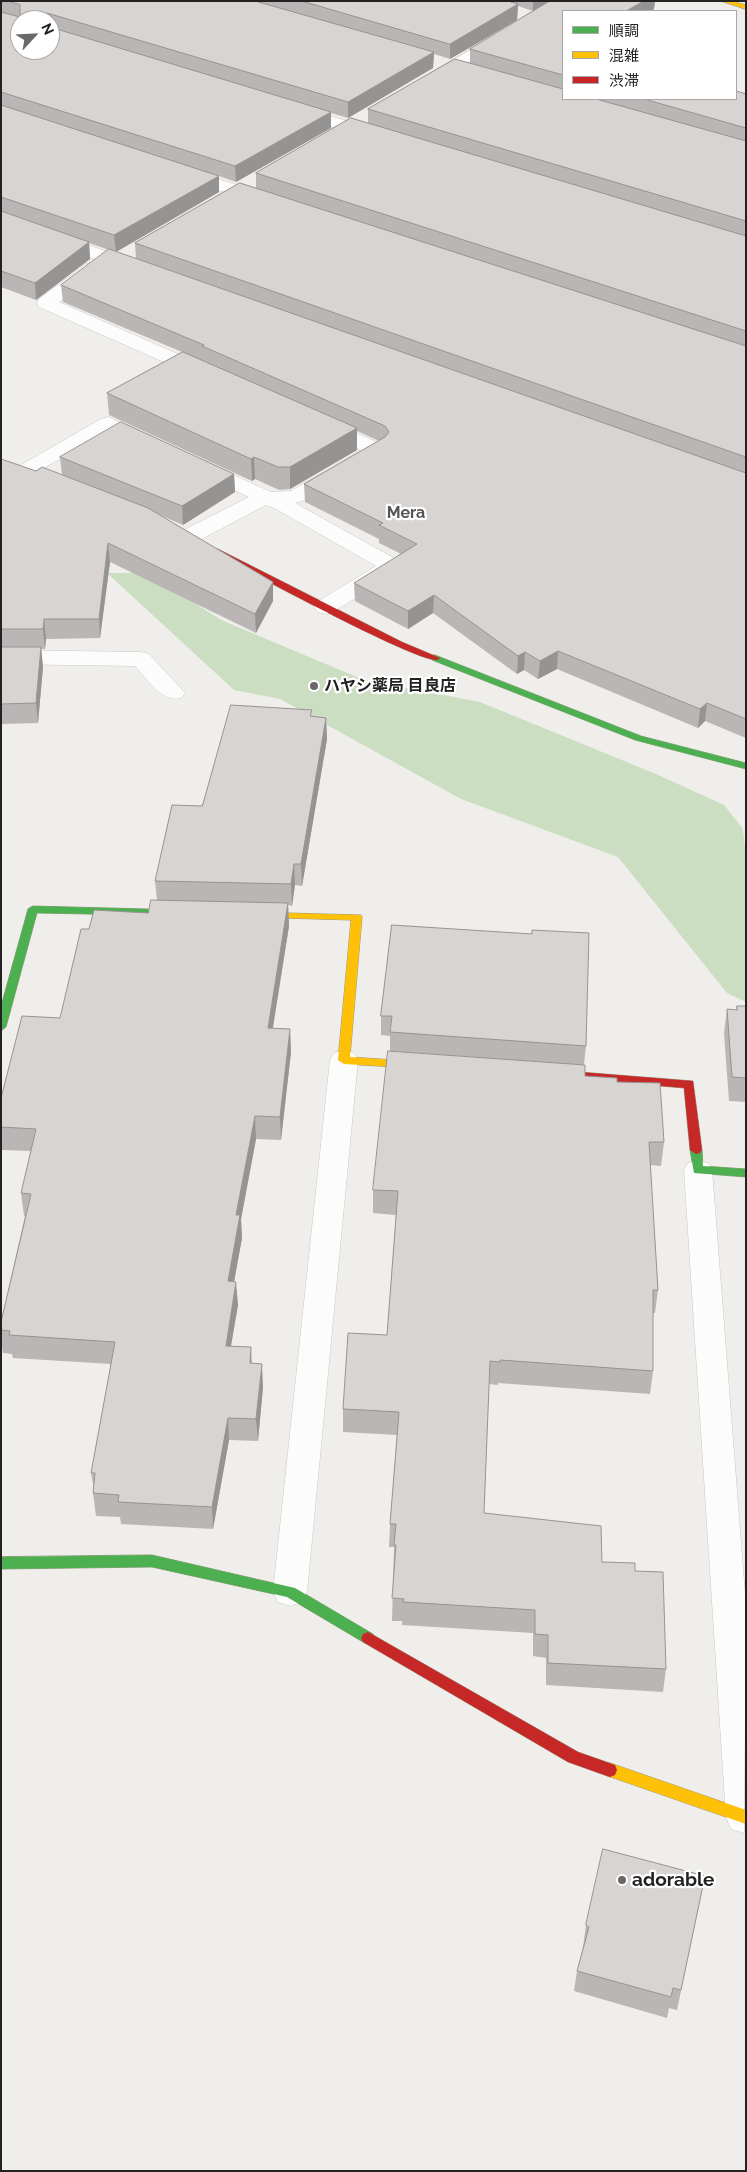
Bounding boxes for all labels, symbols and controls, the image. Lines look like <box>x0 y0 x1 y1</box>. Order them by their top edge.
north arrow <box>10 10 60 60</box>
legend <box>562 10 737 100</box>
text: N <box>38 21 57 37</box>
text: 順調 <box>609 22 639 40</box>
text: 混雑 <box>609 47 639 65</box>
text: 渋滞 <box>609 72 639 90</box>
district label: Mera <box>387 503 425 523</box>
place label: ハヤシ薬局 目良店 <box>324 676 456 696</box>
marker: ハヤシ薬局 目良店 <box>308 680 320 692</box>
place label: adorable <box>632 1869 714 1891</box>
marker: adorable <box>616 1874 628 1886</box>

